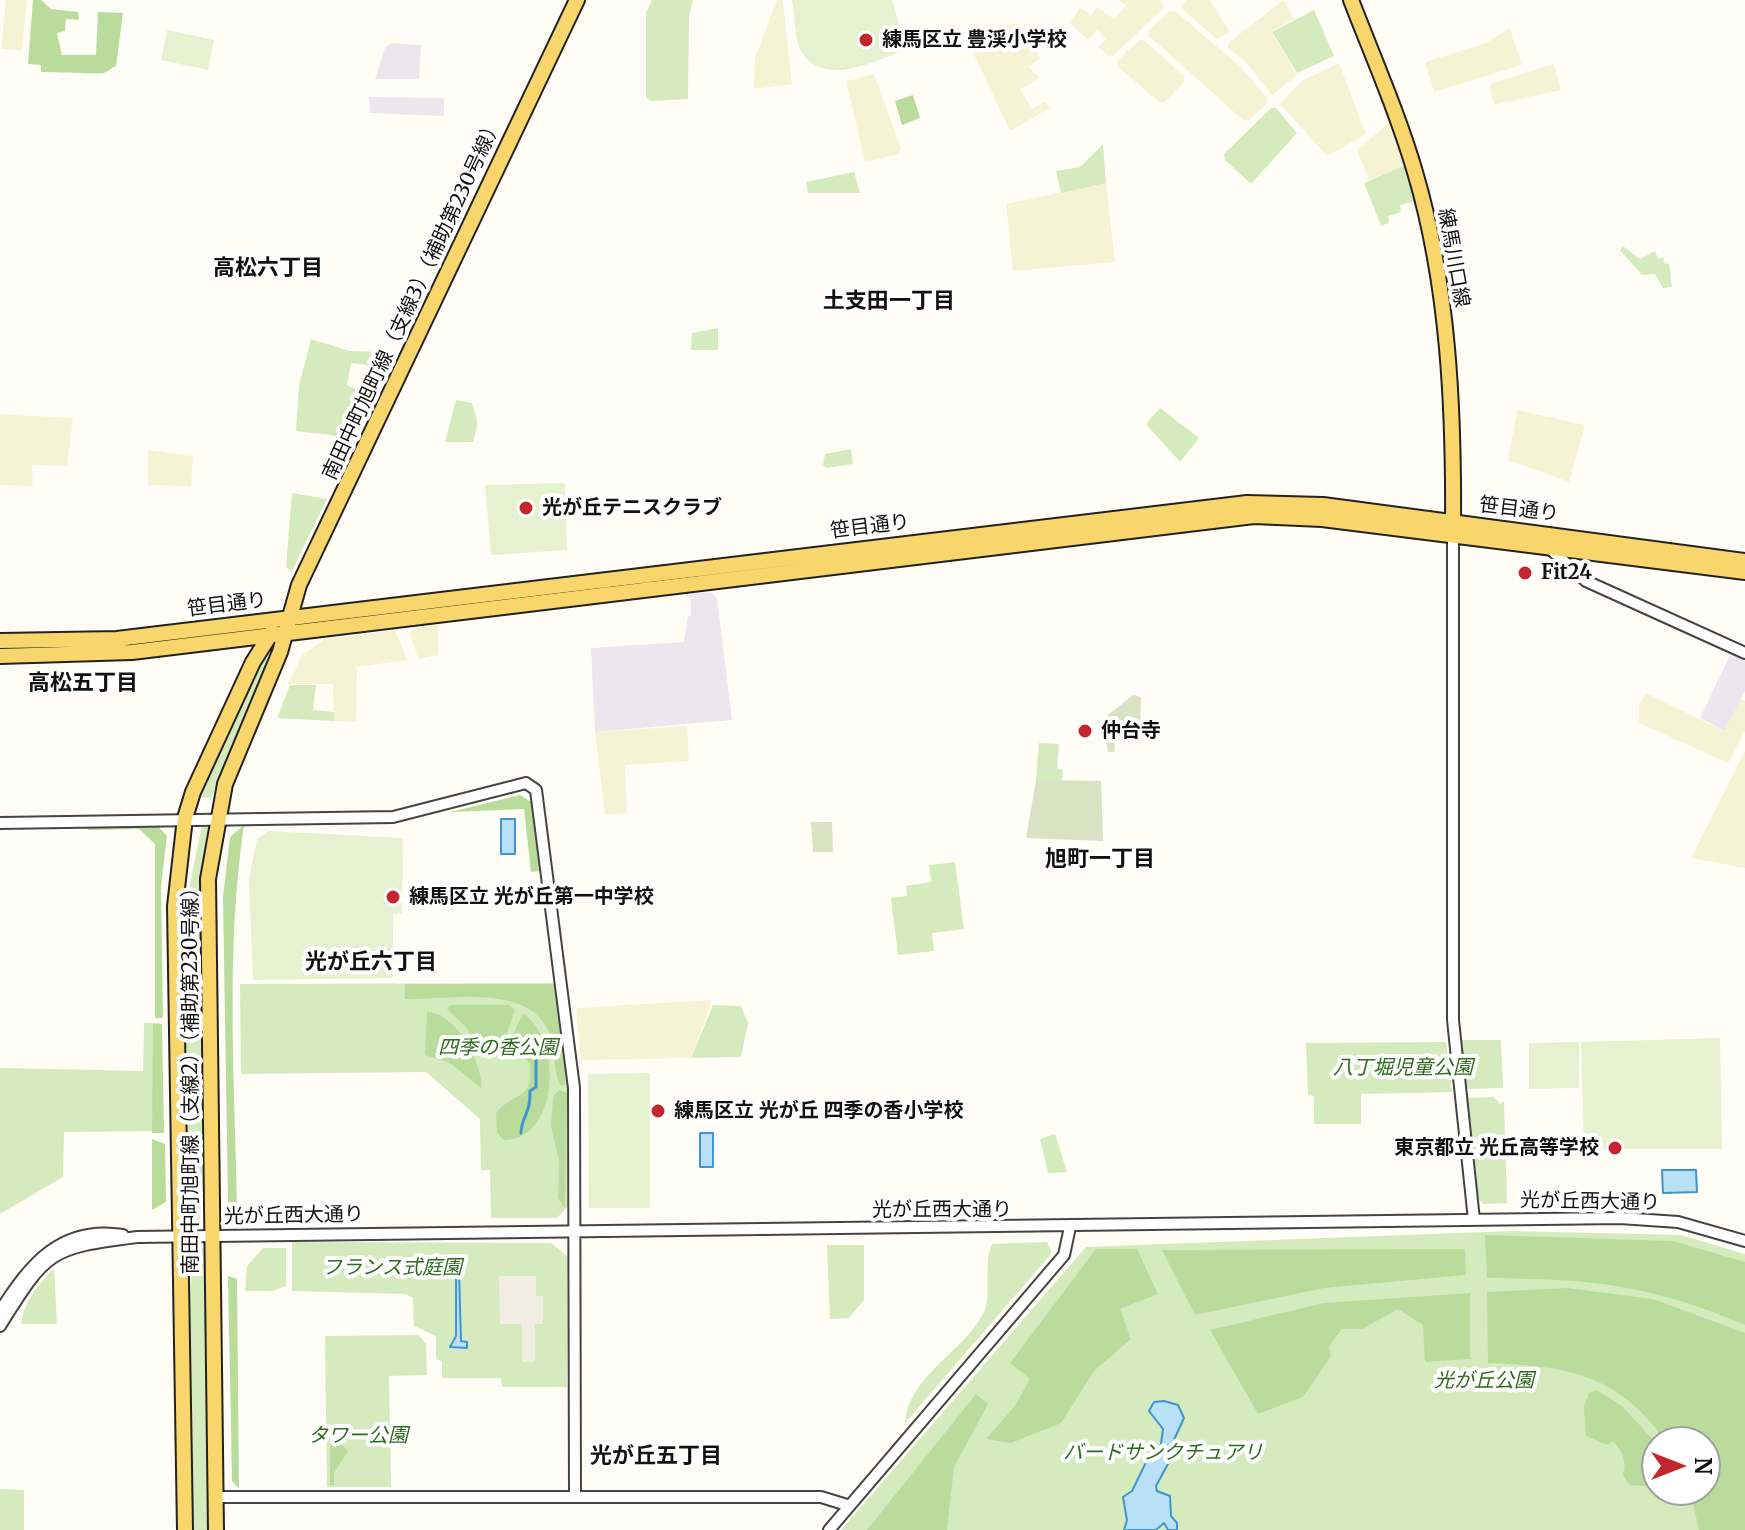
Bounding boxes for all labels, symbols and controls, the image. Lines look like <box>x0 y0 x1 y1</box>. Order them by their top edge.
place label: 練馬区立 豊渓小学校 <box>882 28 1067 52</box>
marker: 練馬区立 豊渓小学校 <box>857 31 875 49</box>
street label: 南田中町旭町線（支線3）（補助第230号線） <box>318 114 508 484</box>
street label: 練馬川口線 <box>1432 207 1474 309</box>
district label: 高松六丁目 <box>213 256 323 282</box>
district label: 土支田一丁目 <box>823 289 955 315</box>
street label: 笹目通り <box>1478 493 1560 527</box>
place label: 光が丘テニスクラブ <box>542 496 722 520</box>
marker: 光が丘テニスクラブ <box>517 499 535 517</box>
street label: 笹目通り <box>829 510 911 544</box>
place label: Fit24 <box>1541 561 1592 585</box>
marker: Fit24 <box>1516 564 1534 582</box>
street label: 笹目通り <box>186 588 268 622</box>
district label: 高松五丁目 <box>28 671 138 697</box>
place label: 仲台寺 <box>1101 719 1161 743</box>
marker: 仲台寺 <box>1076 722 1094 740</box>
district label: 旭町一丁目 <box>1045 847 1155 873</box>
street label: 南田中町旭町線（支線2）（補助第230号線） <box>179 877 203 1275</box>
place label: 練馬区立 光が丘第一中学校 <box>409 885 654 909</box>
marker: 練馬区立 光が丘第一中学校 <box>384 888 402 906</box>
district label: 光が丘六丁目 <box>305 950 437 976</box>
park label: 四季の香公園 <box>438 1036 558 1060</box>
park label: 八丁堀児童公園 <box>1333 1056 1473 1080</box>
place label: 練馬区立 光が丘 四季の香小学校 <box>674 1099 963 1123</box>
marker: 練馬区立 光が丘 四季の香小学校 <box>649 1102 667 1120</box>
place label: 東京都立 光丘高等学校 <box>1394 1136 1599 1160</box>
marker: 東京都立 光丘高等学校 <box>1606 1139 1624 1157</box>
street label: 光が丘西大通り <box>1520 1189 1660 1215</box>
street label: 光が丘西大通り <box>872 1198 1012 1222</box>
street label: 光が丘西大通り <box>224 1203 364 1229</box>
park label: フランス式庭園 <box>322 1256 462 1280</box>
park label: 光が丘公園 <box>1434 1369 1534 1393</box>
park label: タワー公園 <box>308 1424 408 1448</box>
north arrow <box>1641 1426 1721 1506</box>
park label: バードサンクチュアリ <box>1063 1441 1263 1465</box>
district label: 光が丘五丁目 <box>590 1444 722 1470</box>
text: N <box>1689 1457 1717 1475</box>

